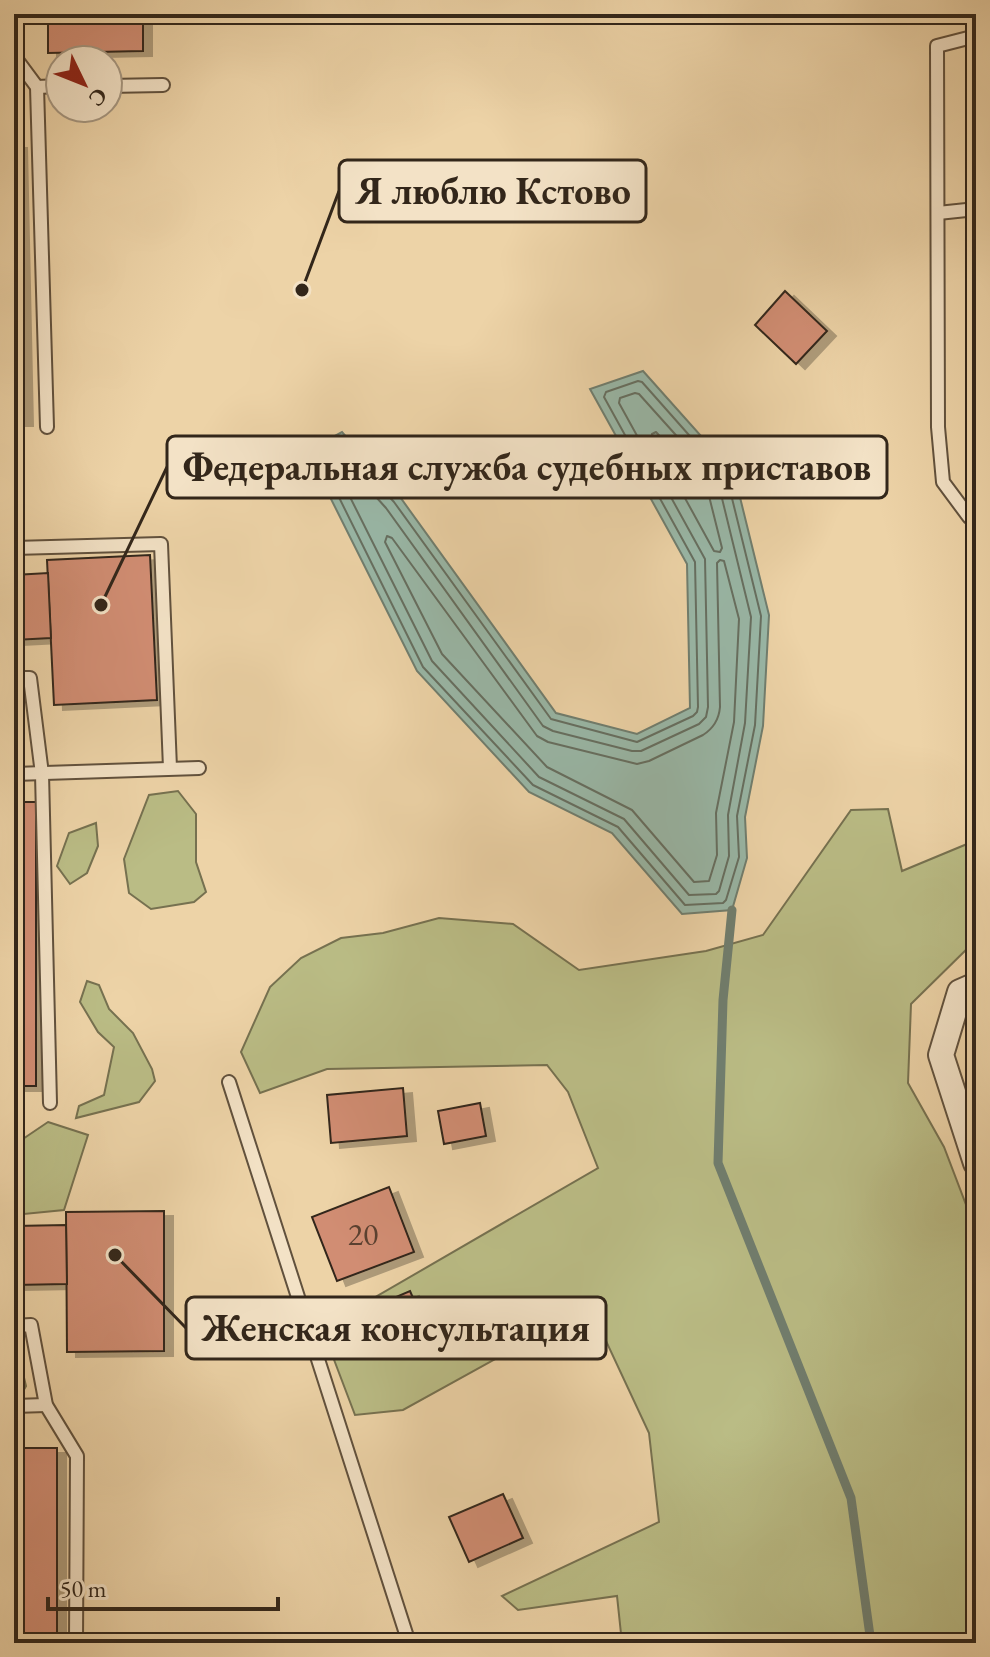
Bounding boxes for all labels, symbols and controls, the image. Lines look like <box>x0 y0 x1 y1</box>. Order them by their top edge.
north arrow <box>44 44 124 124</box>
text: С <box>82 82 114 113</box>
callout: Я люблю Кстово <box>339 160 646 222</box>
text: Я люблю Кстово <box>354 166 631 215</box>
callout: Федеральная служба судебных приставов <box>167 436 887 498</box>
text: Федеральная служба судебных приставов <box>183 442 871 491</box>
house number: 20 <box>348 1213 378 1255</box>
callout: Женская консультация <box>186 1297 606 1359</box>
text: Женская консультация <box>201 1303 590 1352</box>
scale bar <box>48 1561 278 1611</box>
text: 50 m <box>60 1573 107 1604</box>

